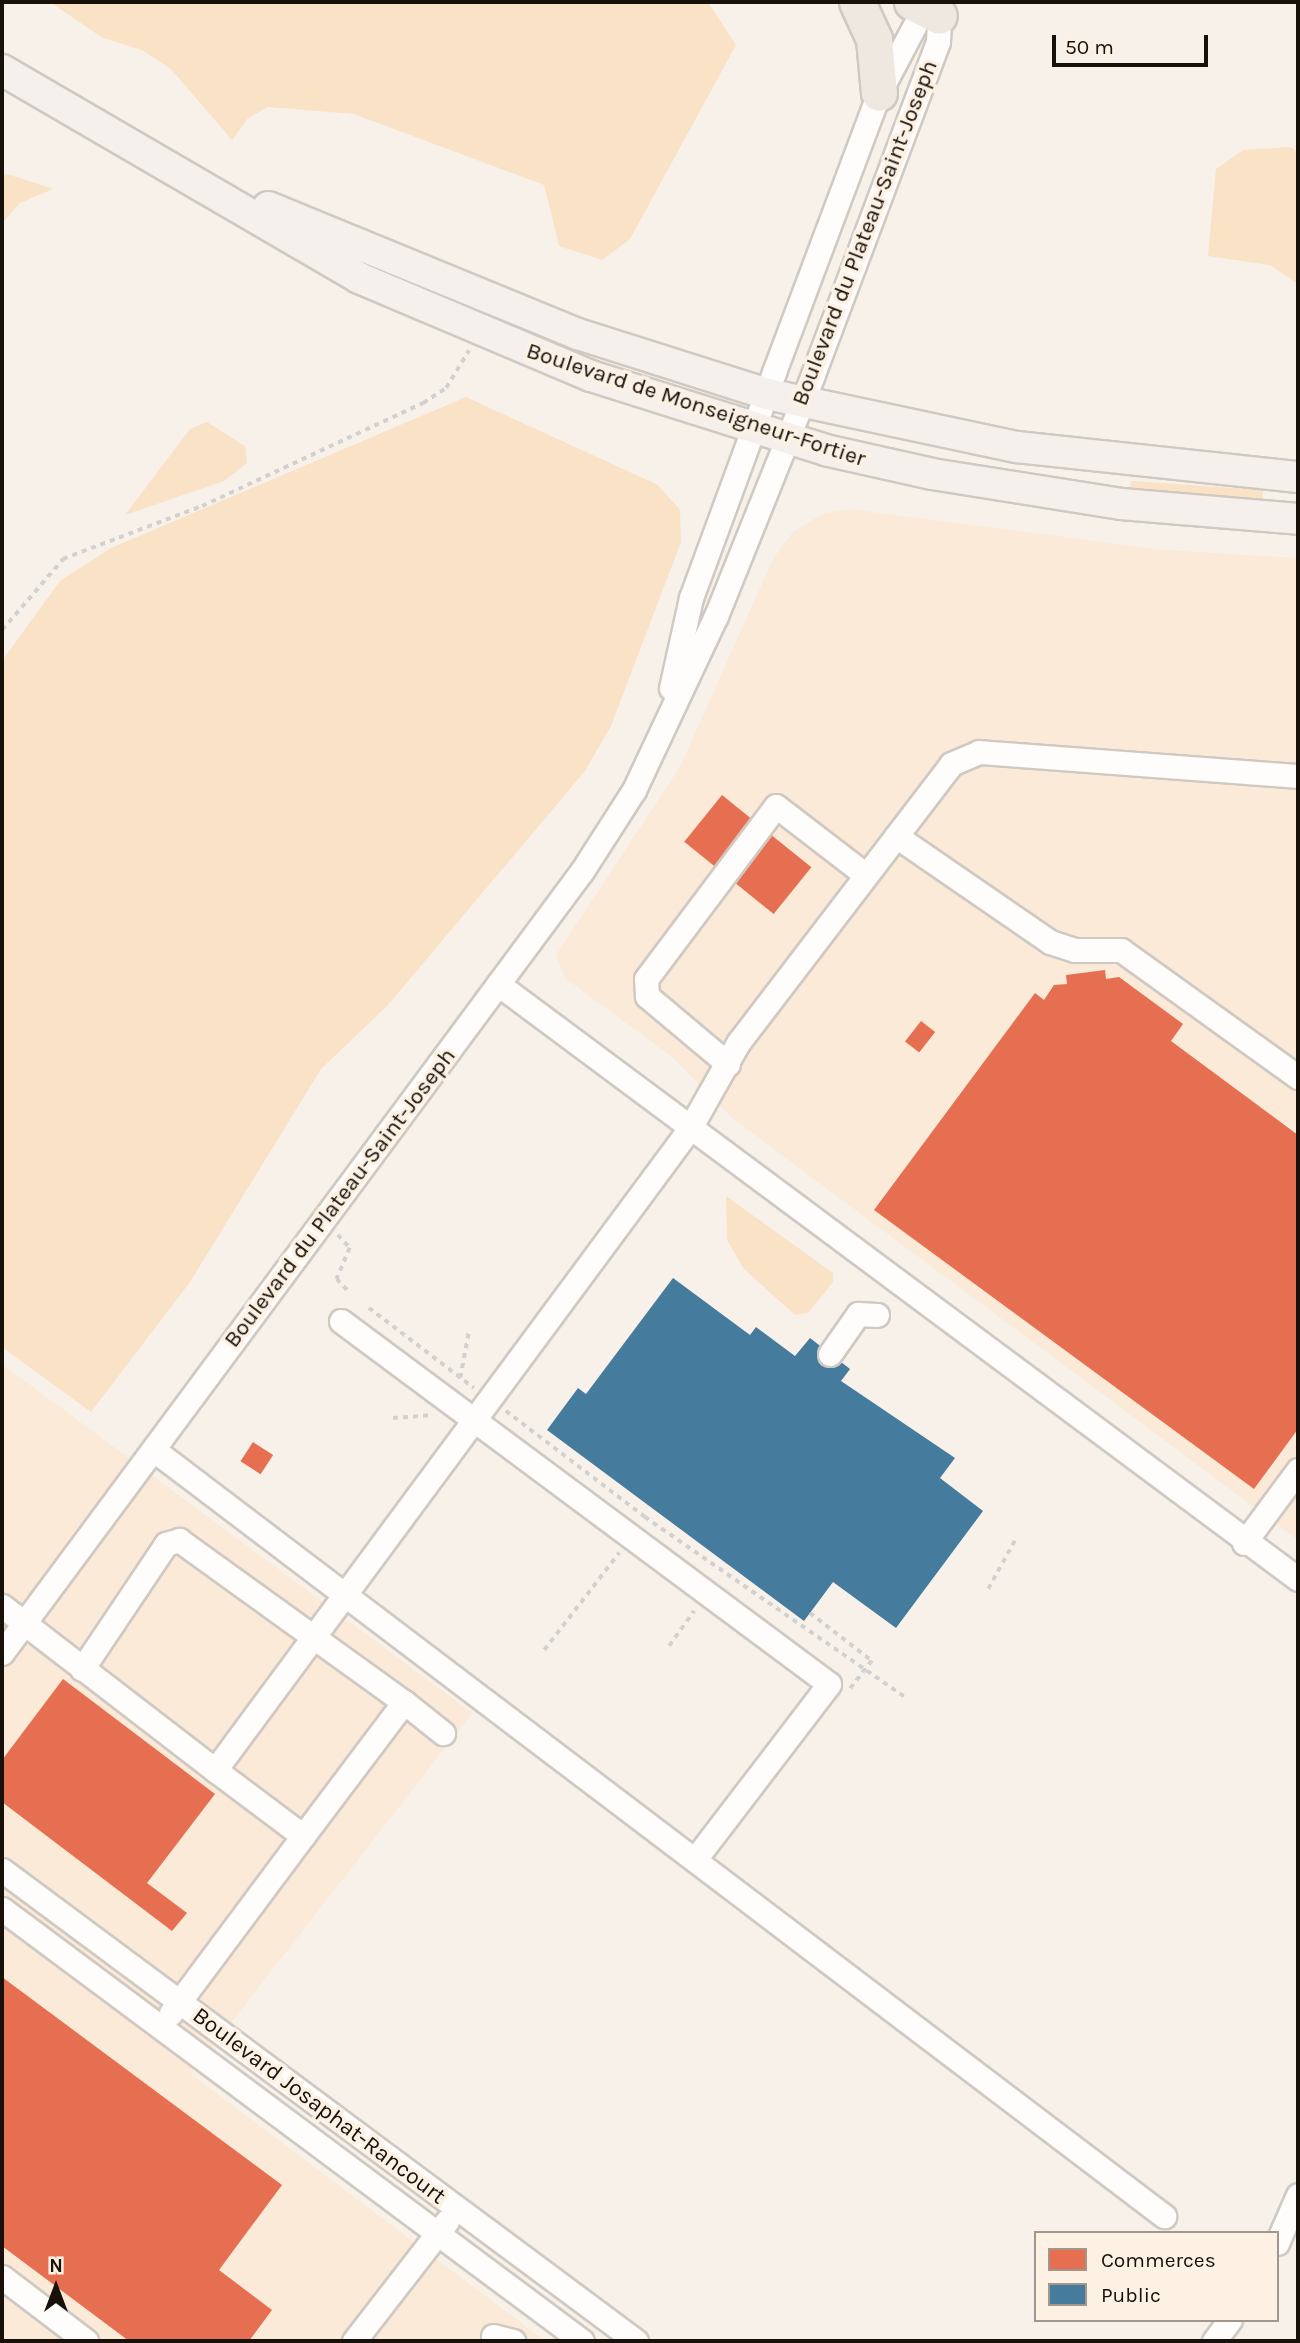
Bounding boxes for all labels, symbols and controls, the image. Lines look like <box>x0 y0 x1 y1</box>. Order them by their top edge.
scale bar <box>1055 21 1211 65</box>
text: 50 m <box>1065 35 1114 59</box>
street label: Boulevard du Plateau-Saint-Joseph <box>786 56 944 410</box>
street label: Boulevard de Monseigneur-Fortier <box>523 337 869 473</box>
street label: Boulevard du Plateau-Saint-Joseph <box>218 1043 462 1353</box>
street label: Boulevard Josaphat-Rancourt <box>187 2002 451 2210</box>
legend <box>1034 2231 1279 2322</box>
text: Commerces <box>1101 2248 1216 2272</box>
north arrow <box>21 2252 91 2322</box>
text: N <box>49 2255 63 2277</box>
text: Public <box>1101 2283 1161 2307</box>

